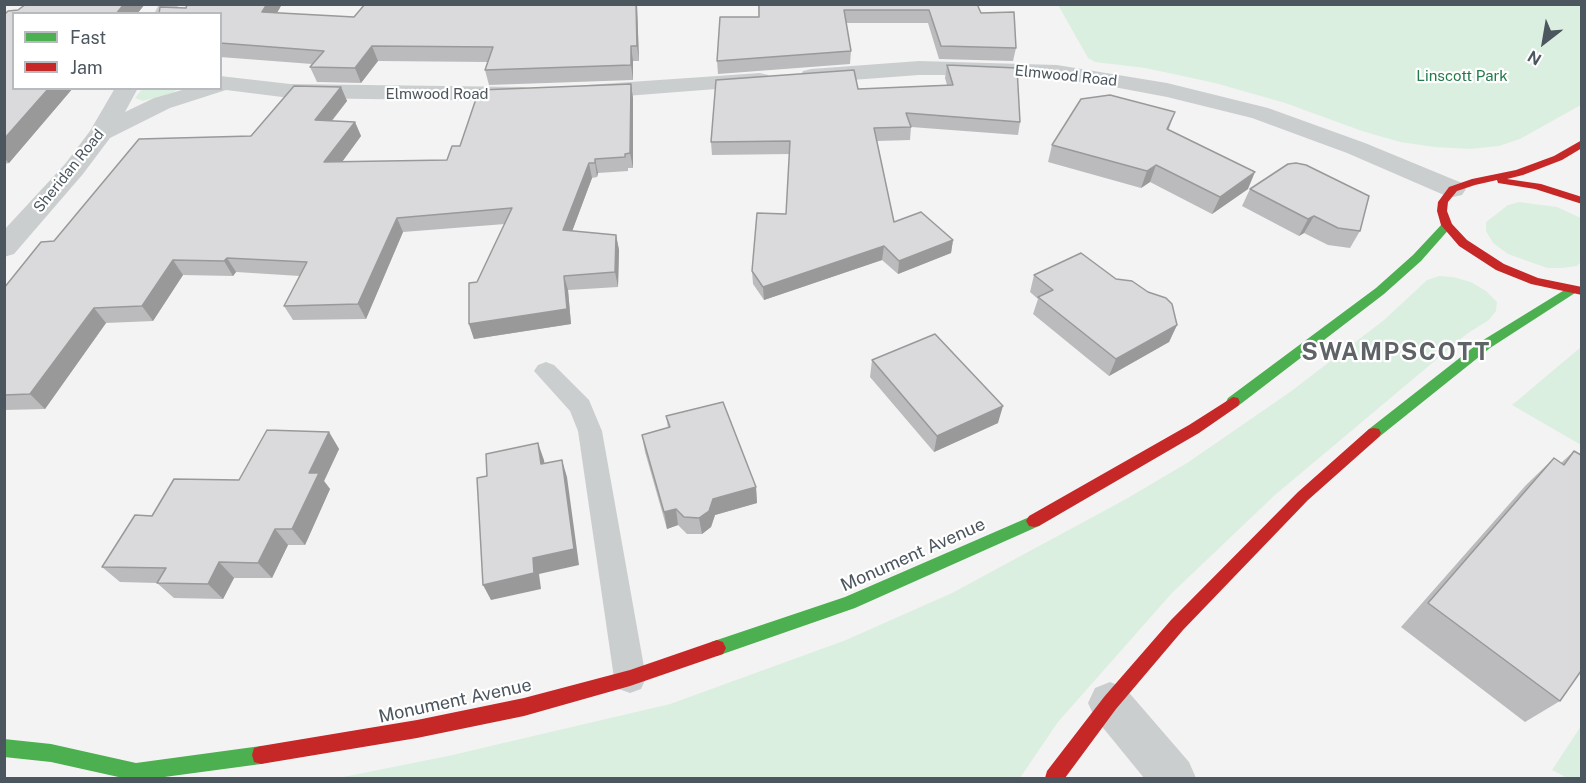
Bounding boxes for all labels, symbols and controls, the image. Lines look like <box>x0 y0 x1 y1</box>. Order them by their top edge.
legend <box>12 12 222 90</box>
north arrow <box>1514 12 1574 72</box>
text: Fast <box>70 27 106 48</box>
text: N <box>1524 46 1545 69</box>
text: Jam <box>70 57 103 78</box>
street label: Elmwood Road <box>1014 62 1118 90</box>
park label: Linscott Park <box>1416 67 1508 85</box>
street label: Elmwood Road <box>386 85 488 103</box>
street label: Sheridan Road <box>30 126 108 216</box>
district label: SWAMPSCOTT <box>1301 339 1491 367</box>
street label: Monument Avenue <box>837 513 989 597</box>
street label: Monument Avenue <box>377 674 533 728</box>

